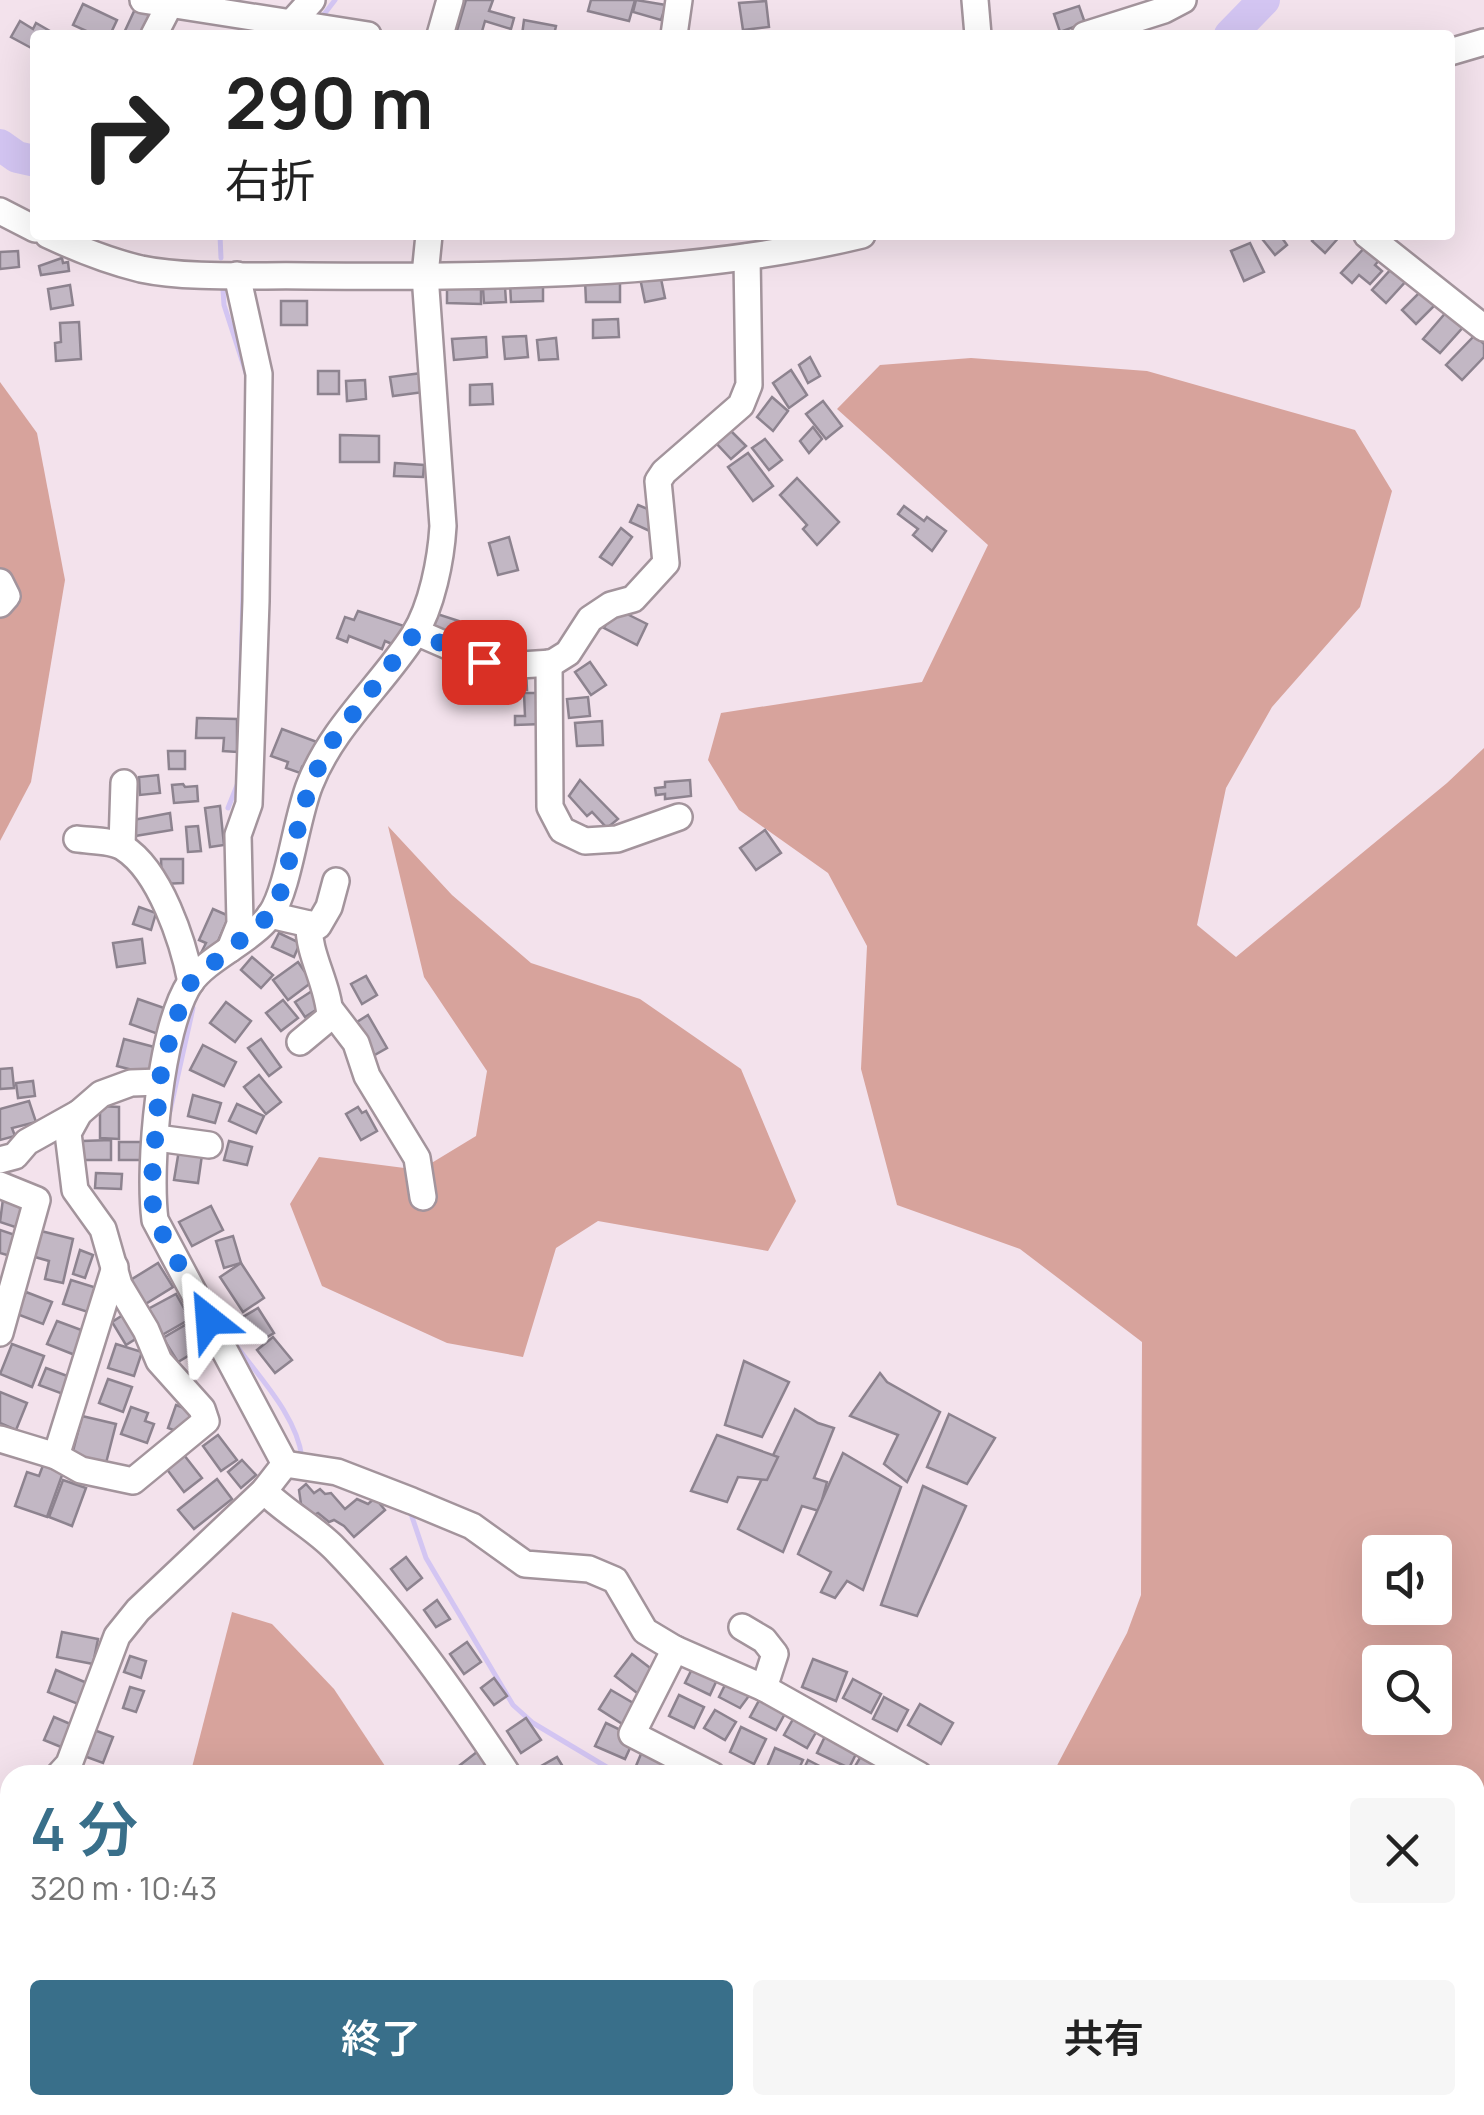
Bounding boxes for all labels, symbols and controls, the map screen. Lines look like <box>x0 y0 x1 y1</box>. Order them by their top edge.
text: 290 m <box>225 54 433 150</box>
icon: right <box>60 70 190 200</box>
text: 右折 <box>225 149 315 211</box>
pin <box>442 620 527 705</box>
icon: arrive <box>457 635 512 690</box>
position arrow <box>157 1268 261 1372</box>
map controls <box>1362 1535 1452 1735</box>
button: sound <box>1362 1535 1452 1625</box>
button: search <box>1362 1645 1452 1735</box>
text: 4 分 <box>30 1787 138 1869</box>
button: close <box>1350 1798 1455 1903</box>
text: 320 m · 10:43 <box>30 1866 217 1910</box>
button: 終了 <box>30 1980 733 2095</box>
button: 共有 <box>753 1980 1455 2095</box>

